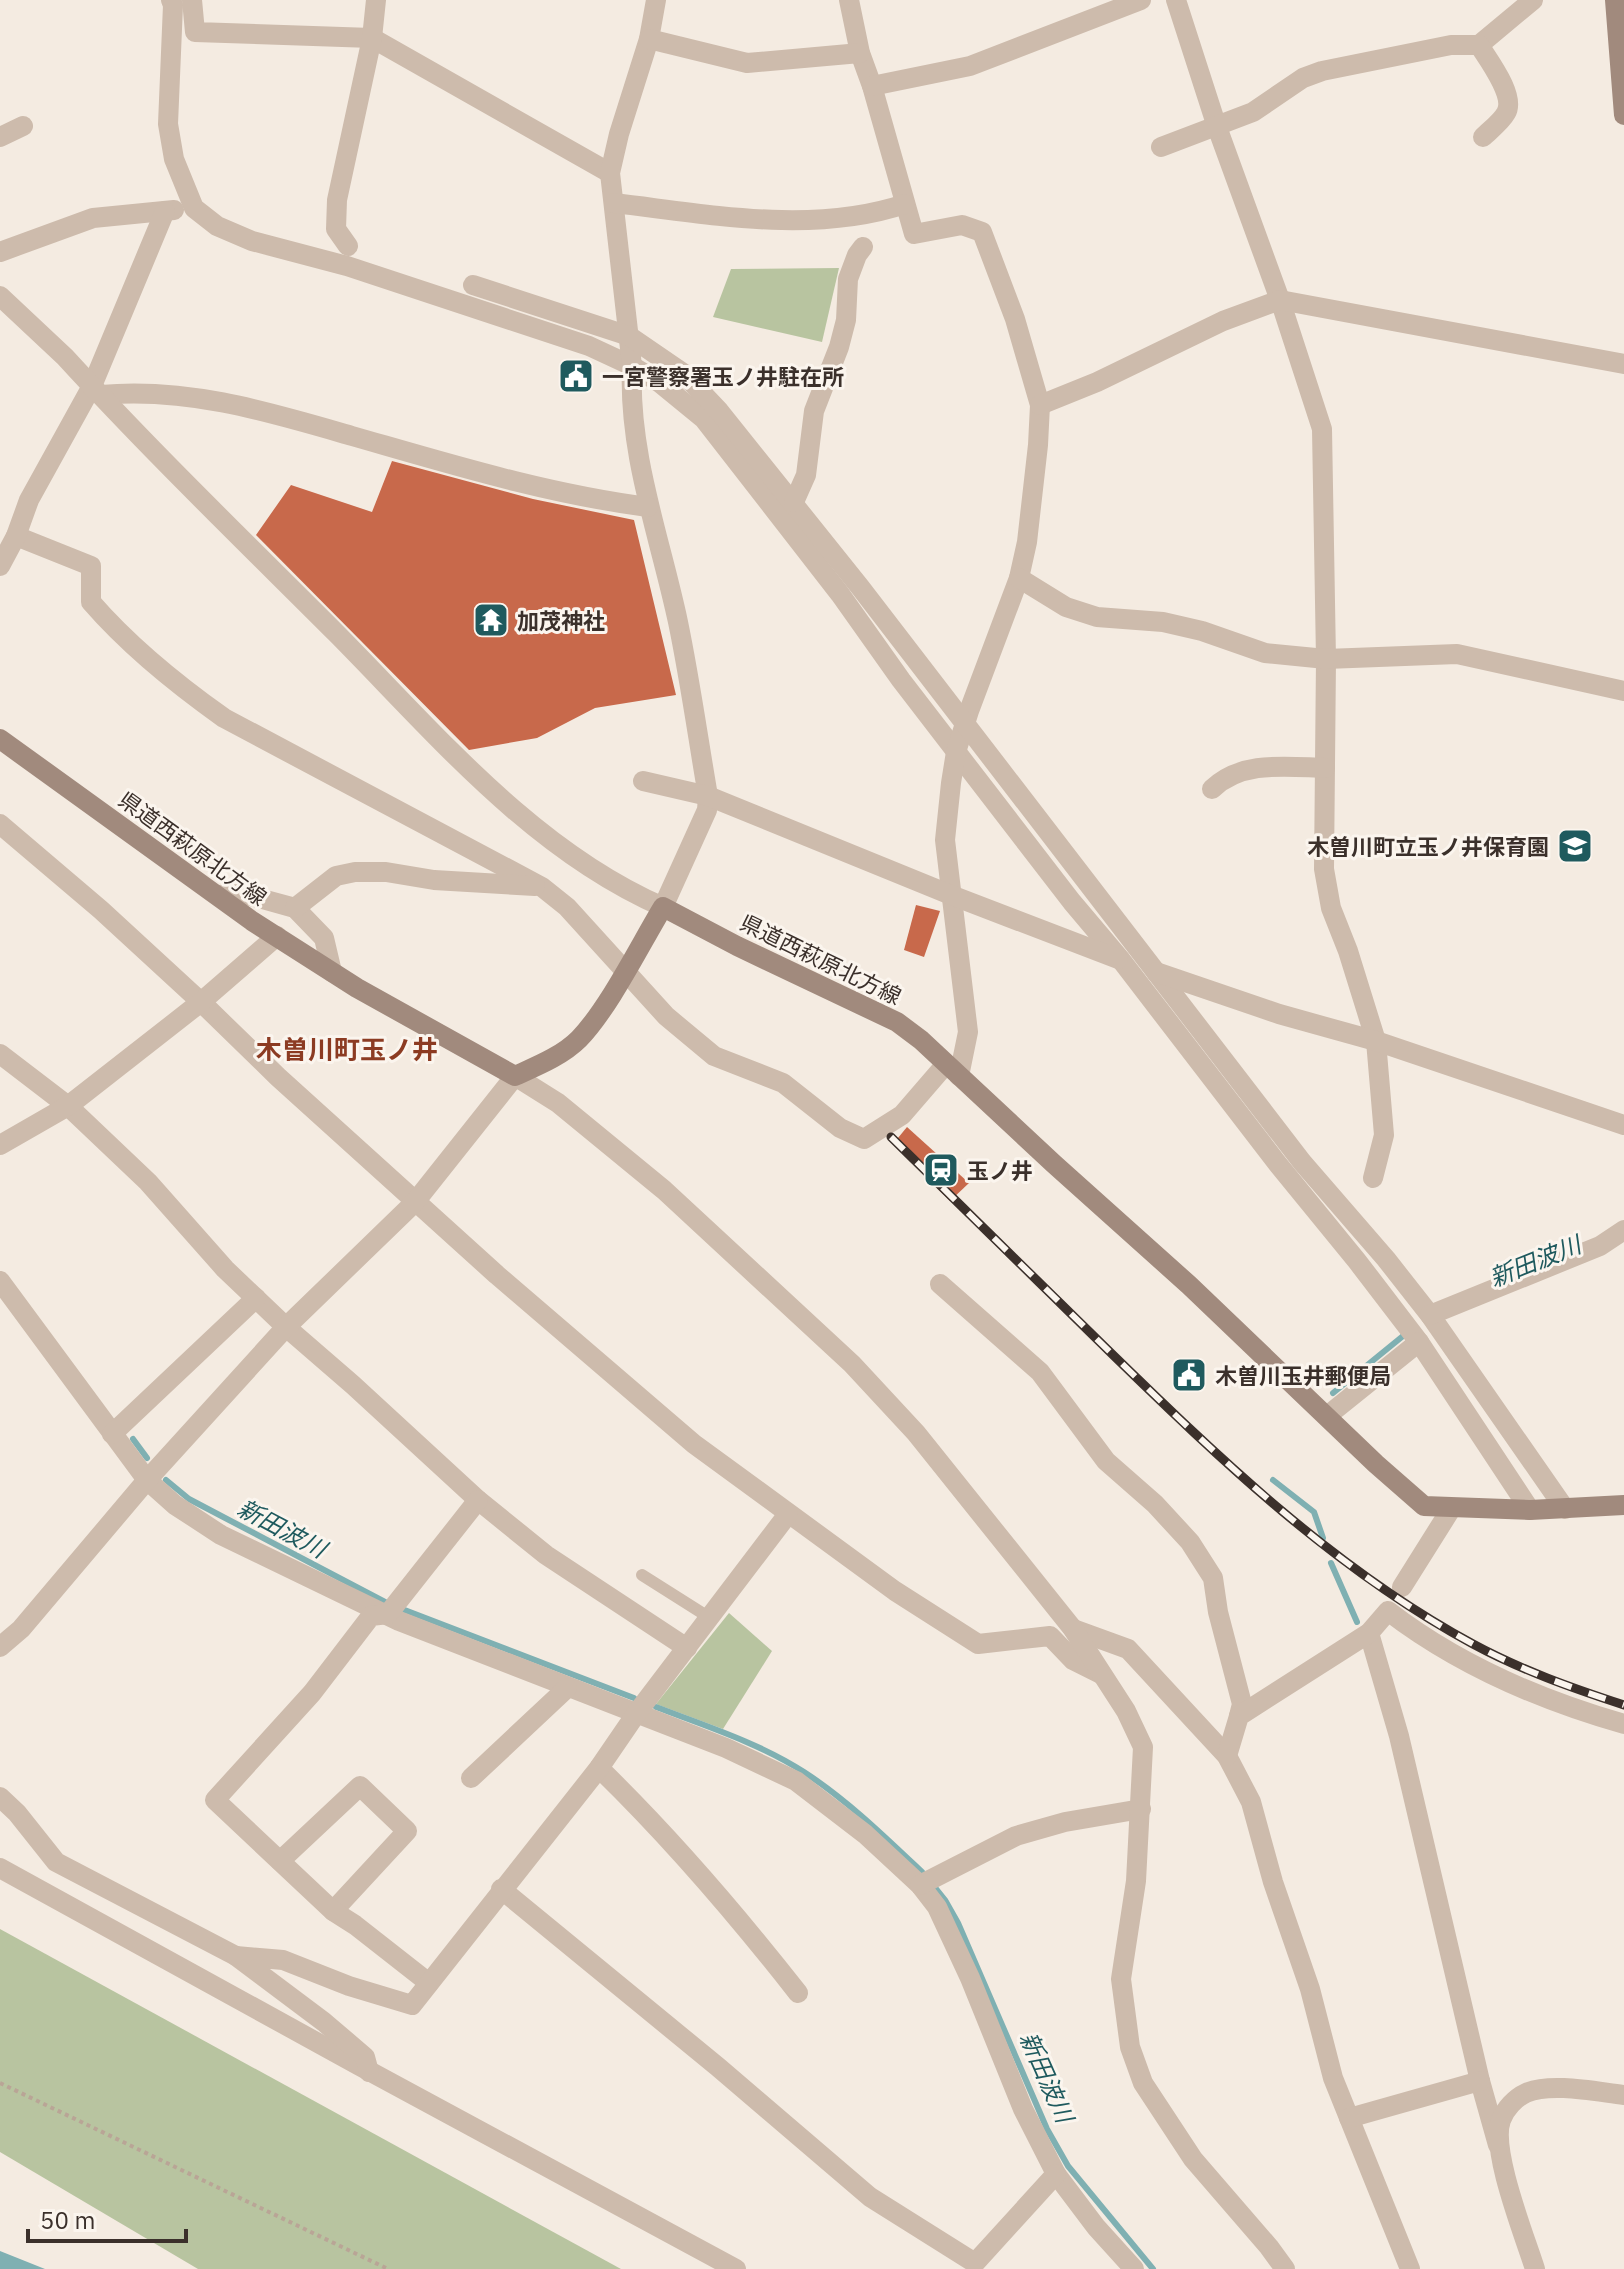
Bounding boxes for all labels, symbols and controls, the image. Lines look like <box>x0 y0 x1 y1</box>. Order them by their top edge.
public building icon: 一宮警察署玉ノ井駐在所 <box>557 357 595 395</box>
place label: 一宮警察署玉ノ井駐在所 <box>602 362 844 391</box>
temple icon: 加茂神社 <box>472 601 510 639</box>
place label: 加茂神社 <box>517 606 605 635</box>
street label: 県道西萩原北方線 <box>113 785 273 911</box>
school or university icon: 木曽川町立玉ノ井保育園 <box>1556 827 1594 865</box>
place label: 木曽川町立玉ノ井保育園 <box>1307 832 1549 861</box>
street label: 県道西萩原北方線 <box>736 907 906 1011</box>
district label: 木曽川町玉ノ井 <box>256 1032 438 1066</box>
station icon: 玉ノ井 <box>922 1151 960 1189</box>
place label: 玉ノ井 <box>967 1156 1033 1185</box>
water label: 新田波川 <box>1485 1227 1588 1294</box>
public building icon: 木曽川玉井郵便局 <box>1170 1356 1208 1394</box>
place label: 木曽川玉井郵便局 <box>1215 1361 1391 1390</box>
water label: 新田波川 <box>232 1491 335 1566</box>
water label: 新田波川 <box>1013 2027 1082 2130</box>
scale bar <box>28 2193 186 2243</box>
text: 50 m <box>40 2204 95 2236</box>

